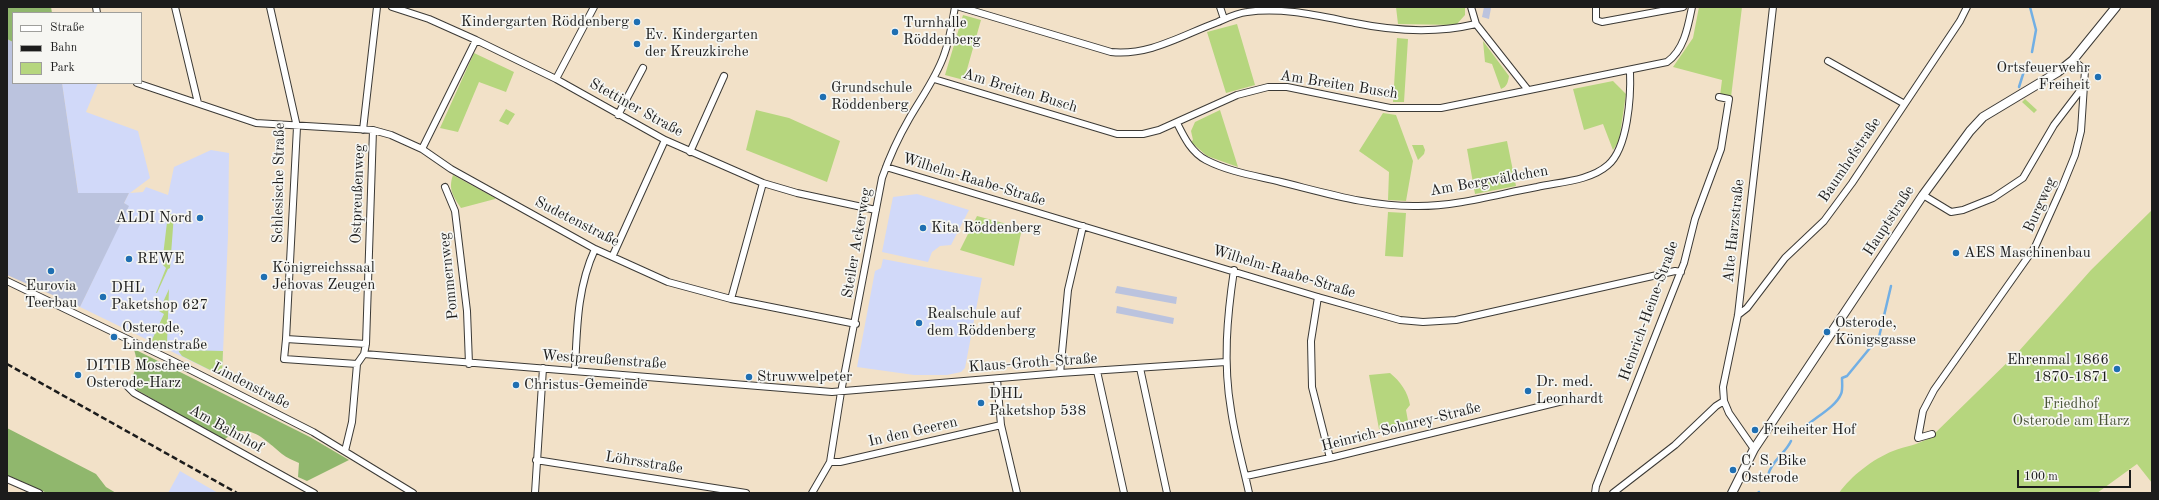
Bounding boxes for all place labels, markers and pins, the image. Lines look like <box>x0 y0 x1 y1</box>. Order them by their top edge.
place label: Kindergarten Röddenberg <box>461 13 629 31</box>
place label: Turnhalle Röddenberg <box>903 14 981 49</box>
marker: Kindergarten Röddenberg <box>632 17 642 27</box>
place label: Ev. Kindergarten der Kreuzkirche <box>645 26 758 61</box>
marker: Turnhalle Röddenberg <box>890 27 900 37</box>
marker: Ev. Kindergarten der Kreuzkirche <box>632 39 642 49</box>
place label: Ortsfeuerwehr Freiheit <box>1997 59 2090 94</box>
marker: Ortsfeuerwehr Freiheit <box>2093 72 2103 82</box>
place label: Grundschule Röddenberg <box>831 79 912 114</box>
marker: Grundschule Röddenberg <box>818 92 828 102</box>
place label: ALDI Nord <box>116 209 192 227</box>
marker: ALDI Nord <box>195 213 205 223</box>
place label: Kita Röddenberg <box>931 219 1041 237</box>
marker: Kita Röddenberg <box>918 223 928 233</box>
place label: AES Maschinenbau <box>1964 244 2091 262</box>
marker: AES Maschinenbau <box>1951 248 1961 258</box>
place label: REWE <box>137 250 184 268</box>
marker: REWE <box>124 254 134 264</box>
place label: Königreichssaal Jehovas Zeugen <box>272 259 375 294</box>
marker: Eurovia Teerbau <box>46 266 56 276</box>
marker: Königreichssaal Jehovas Zeugen <box>259 272 269 282</box>
place label: Eurovia Teerbau <box>25 277 77 312</box>
place label: DHL Paketshop 627 <box>111 279 208 314</box>
marker: DHL Paketshop 627 <box>98 292 108 302</box>
place label: Realschule auf dem Röddenberg <box>927 305 1036 340</box>
place label: Osterode, Königsgasse <box>1835 314 1916 349</box>
marker: Realschule auf dem Röddenberg <box>914 318 924 328</box>
place label: Osterode, Lindenstraße <box>122 319 207 354</box>
marker: Osterode, Königsgasse <box>1822 327 1832 337</box>
marker: Osterode, Lindenstraße <box>109 332 119 342</box>
place label: Ehrenmal 1866 1870-1871 <box>2007 351 2109 386</box>
place label: DITIB Moschee Osterode-Harz <box>86 357 190 392</box>
marker: Ehrenmal 1866 1870-1871 <box>2112 364 2122 374</box>
place label: Struwwelpeter <box>757 368 852 386</box>
marker: DITIB Moschee Osterode-Harz <box>73 370 83 380</box>
marker: Struwwelpeter <box>744 372 754 382</box>
place label: Dr. med. Leonhardt <box>1536 373 1603 408</box>
place label: Christus-Gemeinde <box>524 376 648 394</box>
marker: Christus-Gemeinde <box>511 380 521 390</box>
place label: DHL Paketshop 538 <box>989 385 1086 420</box>
marker: Dr. med. Leonhardt <box>1523 386 1533 396</box>
marker: DHL Paketshop 538 <box>976 398 986 408</box>
place label: Freiheiter Hof <box>1763 421 1856 439</box>
marker: Freiheiter Hof <box>1750 425 1760 435</box>
place label: C. S. Bike Osterode <box>1741 452 1806 487</box>
marker: C. S. Bike Osterode <box>1728 465 1738 475</box>

